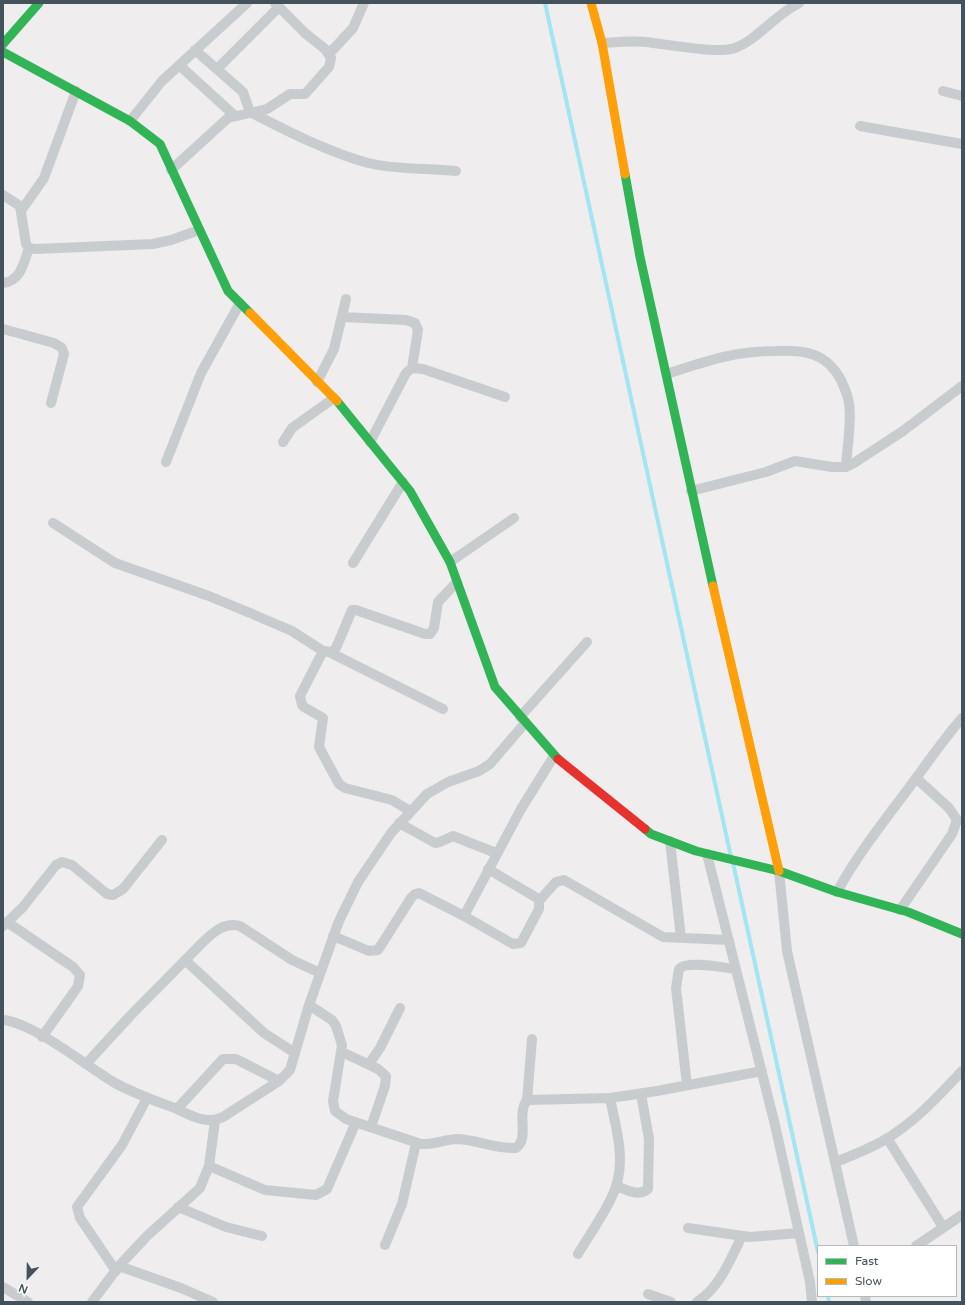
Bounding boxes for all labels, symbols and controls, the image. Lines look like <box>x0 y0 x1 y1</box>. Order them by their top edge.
legend <box>817 1245 957 1297</box>
text: Fast <box>855 1254 878 1268</box>
north arrow <box>8 1257 48 1297</box>
text: Slow <box>855 1274 882 1288</box>
text: N <box>17 1281 30 1296</box>

